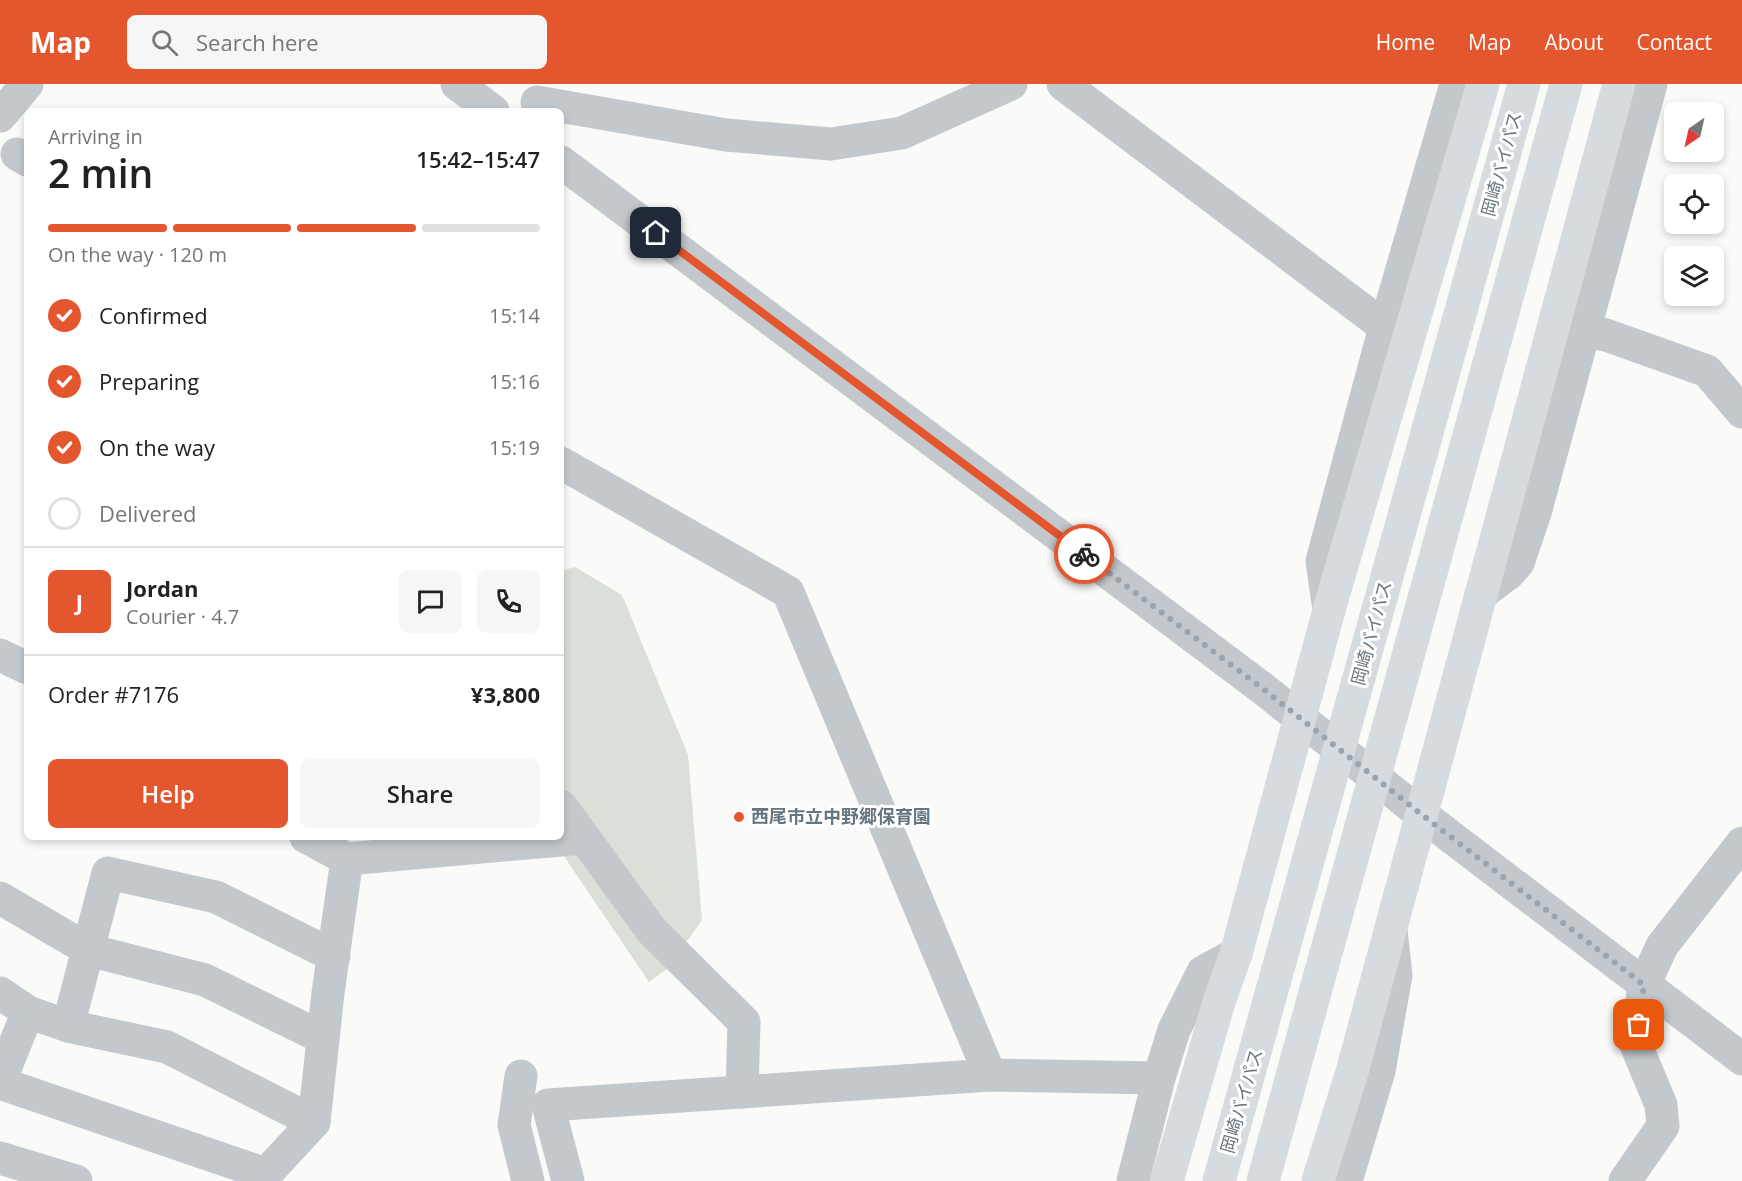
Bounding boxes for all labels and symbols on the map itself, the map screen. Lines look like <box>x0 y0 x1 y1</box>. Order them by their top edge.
north arrow <box>1664 102 1724 162</box>
street label: 岡崎バイパス <box>1476 109 1527 219</box>
pin <box>630 207 681 258</box>
courier <box>1054 524 1114 584</box>
street label: 岡崎バイパス <box>1346 578 1397 688</box>
place label: 西尾市立中野郷保育園 <box>751 804 931 828</box>
marker: 西尾市立中野郷保育園 <box>732 810 746 824</box>
pin <box>1613 999 1664 1050</box>
street label: 岡崎バイパス <box>1215 1046 1267 1156</box>

